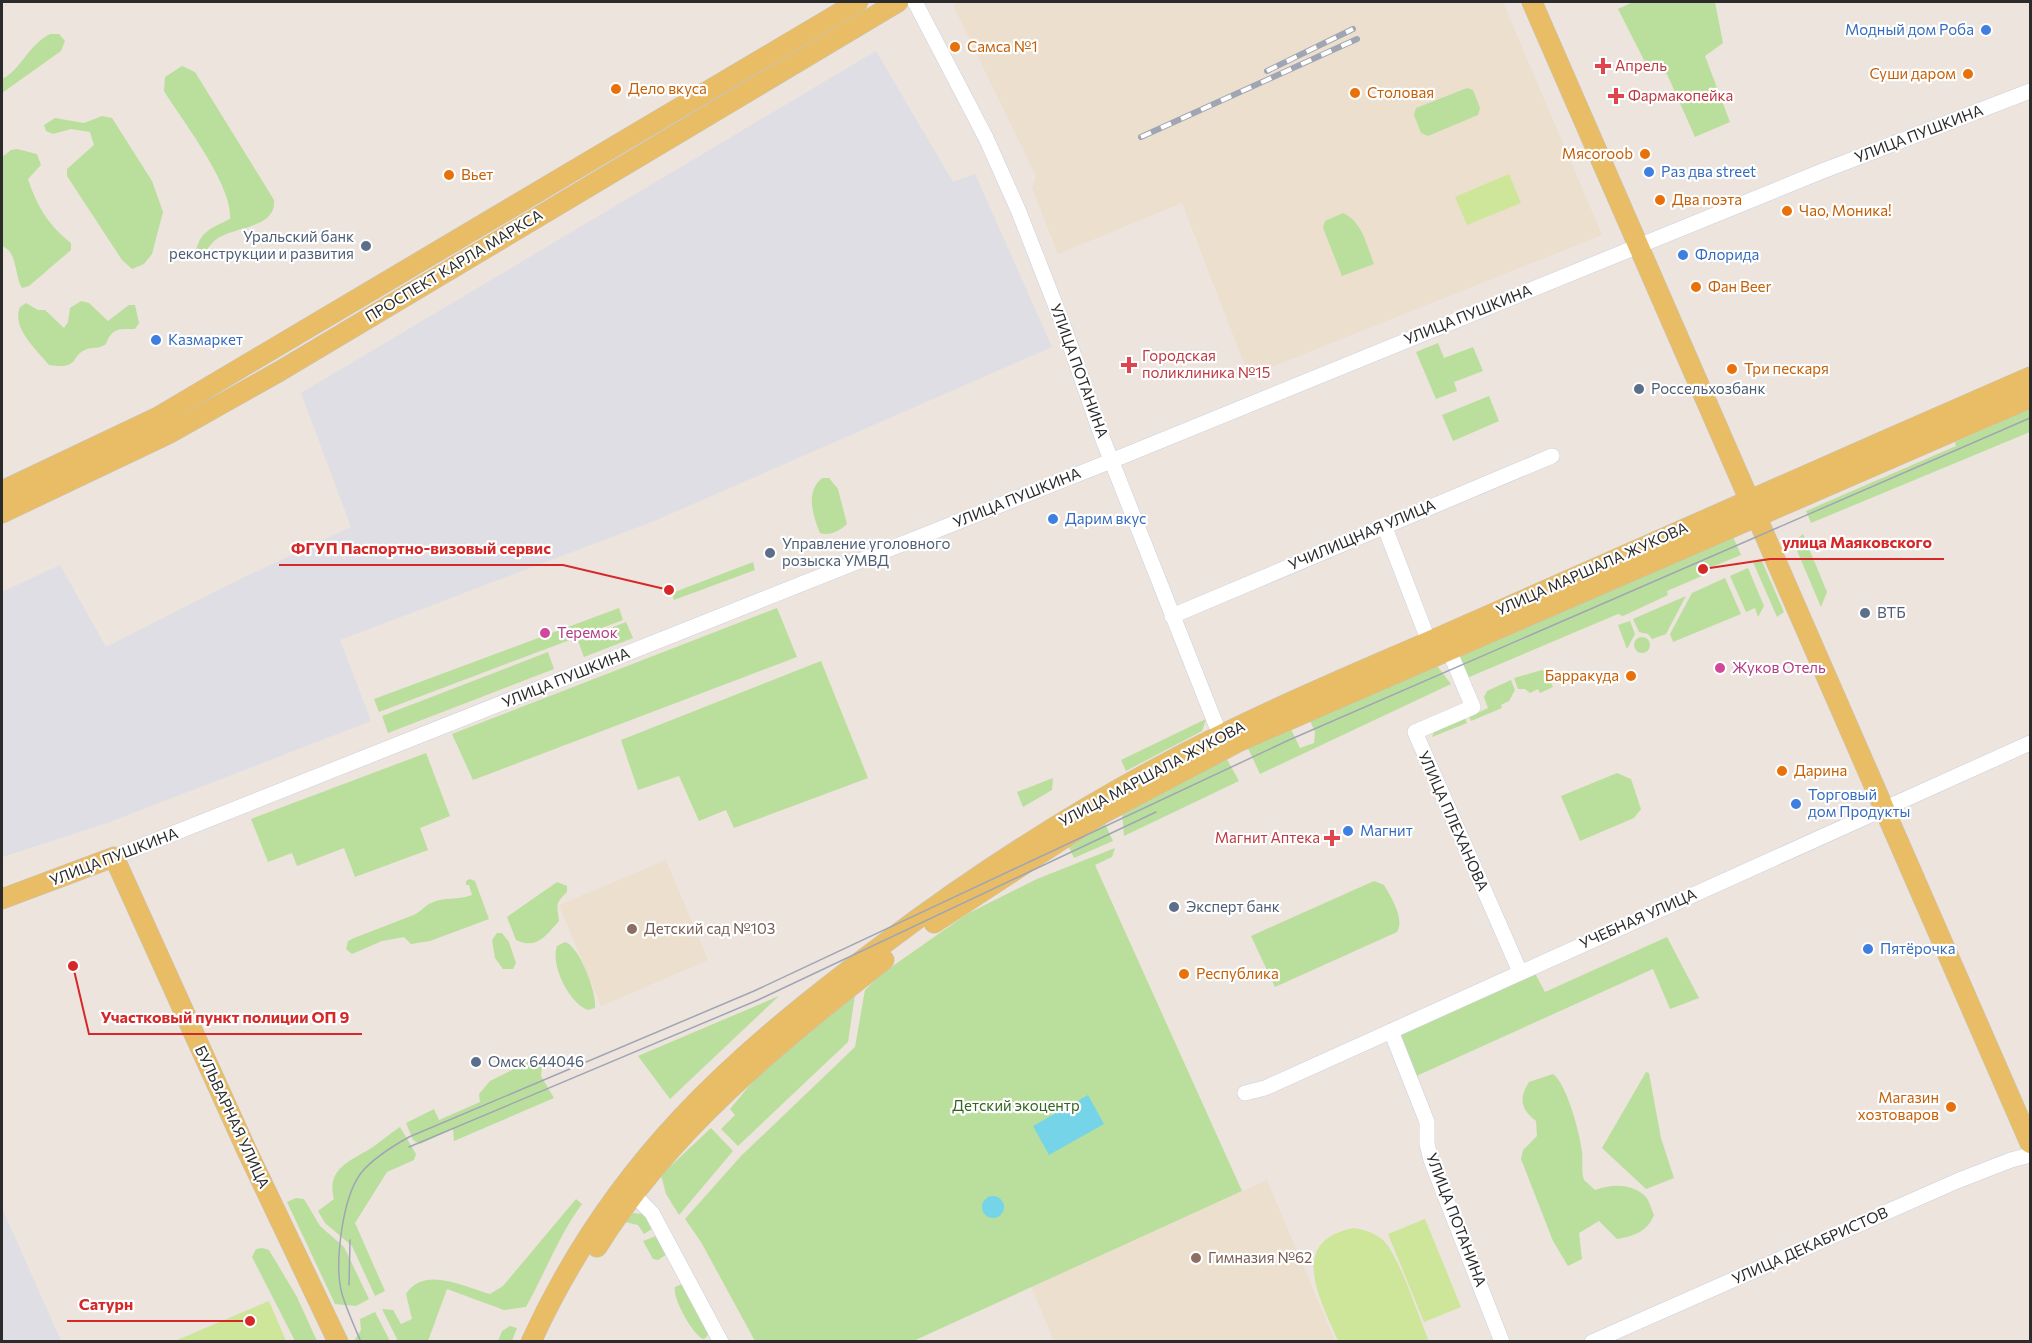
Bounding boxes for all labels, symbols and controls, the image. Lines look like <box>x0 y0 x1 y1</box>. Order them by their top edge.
place label: Модный дом Роба <box>1845 20 1974 38</box>
marker: Модный дом Роба <box>1979 23 1993 37</box>
place label: Самса №1 <box>967 37 1038 55</box>
marker: Самса №1 <box>948 40 962 54</box>
place label: Апрель <box>1615 56 1667 74</box>
marker: Апрель <box>1596 59 1610 73</box>
place label: Суши даром <box>1869 64 1956 82</box>
marker: Суши даром <box>1961 67 1975 81</box>
place label: Дело вкуса <box>628 79 707 97</box>
marker: Дело вкуса <box>609 82 623 96</box>
place label: Столовая <box>1367 83 1434 101</box>
marker: Столовая <box>1348 86 1362 100</box>
place label: Фармакопейка <box>1628 86 1733 104</box>
marker: Фармакопейка <box>1609 89 1623 103</box>
street label: УЛИЦА ПУШКИНА <box>1852 100 1985 166</box>
place label: Мясоroob <box>1562 144 1633 162</box>
marker: Мясоroob <box>1638 147 1652 161</box>
place label: Раз два street <box>1661 162 1756 180</box>
place label: Вьет <box>461 165 493 183</box>
marker: Раз два street <box>1642 165 1656 179</box>
marker: Вьет <box>442 168 456 182</box>
place label: Два поэта <box>1672 190 1742 208</box>
marker: Два поэта <box>1653 193 1667 207</box>
place label: Чао, Моника! <box>1799 201 1892 219</box>
marker: Чао, Моника! <box>1780 204 1794 218</box>
street label: ПРОСПЕКТ КАРЛА МАРКСА <box>362 205 545 325</box>
place label: Уральский банк реконструкции и развития <box>169 227 354 262</box>
marker: Уральский банк реконструкции и развития <box>359 239 373 253</box>
place label: Флорида <box>1695 245 1759 263</box>
marker: Флорида <box>1676 248 1690 262</box>
place label: Фан Beer <box>1708 277 1772 295</box>
street label: УЛИЦА ПУШКИНА <box>1401 280 1534 348</box>
marker: Фан Beer <box>1689 280 1703 294</box>
street label: УЛИЦА ПОТАНИНА <box>1047 301 1113 440</box>
place label: Казмаркет <box>168 330 243 348</box>
marker: Казмаркет <box>149 333 163 347</box>
place label: Городская поликлиника №15 <box>1142 346 1270 381</box>
marker: Городская поликлиника №15 <box>1120 356 1138 374</box>
place label: Три пескаря <box>1744 359 1829 377</box>
marker: Три пескаря <box>1725 362 1739 376</box>
place label: Россельхозбанк <box>1651 379 1765 397</box>
marker: Россельхозбанк <box>1632 382 1646 396</box>
street label: УЛИЦА ПУШКИНА <box>950 463 1083 531</box>
street label: УЧИЛИЩНАЯ УЛИЦА <box>1285 495 1438 573</box>
place label: Дарим вкус <box>1065 509 1146 527</box>
marker: Дарим вкус <box>1046 512 1060 526</box>
street label: УЛИЦА МАРШАЛА ЖУКОВА <box>1493 518 1690 619</box>
callout: улица Маяковского <box>1770 525 1944 559</box>
callout: ФГУП Паспортно-визовый сервис <box>279 531 563 565</box>
text: улица Маяковского <box>1782 532 1932 551</box>
place label: Управление уголовного розыска УМВД <box>782 534 950 569</box>
text: ФГУП Паспортно-визовый сервис <box>291 538 551 557</box>
marker: Управление уголовного розыска УМВД <box>763 546 777 560</box>
place label: ВТБ <box>1877 603 1906 621</box>
marker: ВТБ <box>1858 606 1872 620</box>
place label: Теремок <box>557 623 618 641</box>
marker: Теремок <box>538 626 552 640</box>
street label: УЛИЦА ПУШКИНА <box>499 643 632 711</box>
place label: Жуков Отель <box>1732 658 1826 676</box>
marker: Жуков Отель <box>1713 661 1727 675</box>
place label: Барракуда <box>1545 666 1619 684</box>
marker: Барракуда <box>1624 669 1638 683</box>
street label: УЛИЦА МАРШАЛА ЖУКОВА <box>1055 716 1248 830</box>
street label: УЛИЦА ПЛЕХАНОВА <box>1415 748 1493 893</box>
place label: Дарина <box>1794 761 1847 779</box>
marker: Дарина <box>1775 764 1789 778</box>
place label: Торговый дом Продукты <box>1808 785 1910 820</box>
marker: Торговый дом Продукты <box>1789 797 1803 811</box>
place label: Магнит <box>1360 821 1413 839</box>
street label: УЛИЦА ПУШКИНА <box>47 823 180 889</box>
marker: Магнит <box>1341 824 1355 838</box>
place label: Магнит Аптека <box>1215 828 1320 846</box>
marker: Магнит Аптека <box>1325 831 1339 845</box>
street label: УЧЕБНАЯ УЛИЦА <box>1576 884 1699 952</box>
place label: Эксперт банк <box>1186 897 1280 915</box>
marker: Эксперт банк <box>1167 900 1181 914</box>
place label: Детский сад №103 <box>644 919 775 937</box>
marker: Детский сад №103 <box>625 922 639 936</box>
place label: Пятёрочка <box>1880 939 1955 957</box>
marker: Пятёрочка <box>1861 942 1875 956</box>
place label: Республика <box>1196 964 1279 982</box>
marker: Республика <box>1177 967 1191 981</box>
callout: Участковый пункт полиции ОП 9 <box>89 1000 362 1034</box>
text: Участковый пункт полиции ОП 9 <box>101 1007 350 1026</box>
street label: БУЛЬВАРНАЯ УЛИЦА <box>192 1042 274 1191</box>
place label: Омск 644046 <box>488 1052 584 1070</box>
marker: Омск 644046 <box>469 1055 483 1069</box>
place label: Магазин хозтоваров <box>1858 1088 1939 1123</box>
park label: Детский экоцентр <box>952 1096 1080 1114</box>
marker: Магазин хозтоваров <box>1944 1100 1958 1114</box>
street label: УЛИЦА ПОТАНИНА <box>1423 1150 1491 1289</box>
street label: УЛИЦА ДЕКАБРИСТОВ <box>1729 1202 1891 1288</box>
place label: Гимназия №62 <box>1208 1248 1312 1266</box>
marker: Гимназия №62 <box>1189 1251 1203 1265</box>
callout: Сатурн <box>67 1287 145 1321</box>
text: Сатурн <box>79 1294 133 1313</box>

